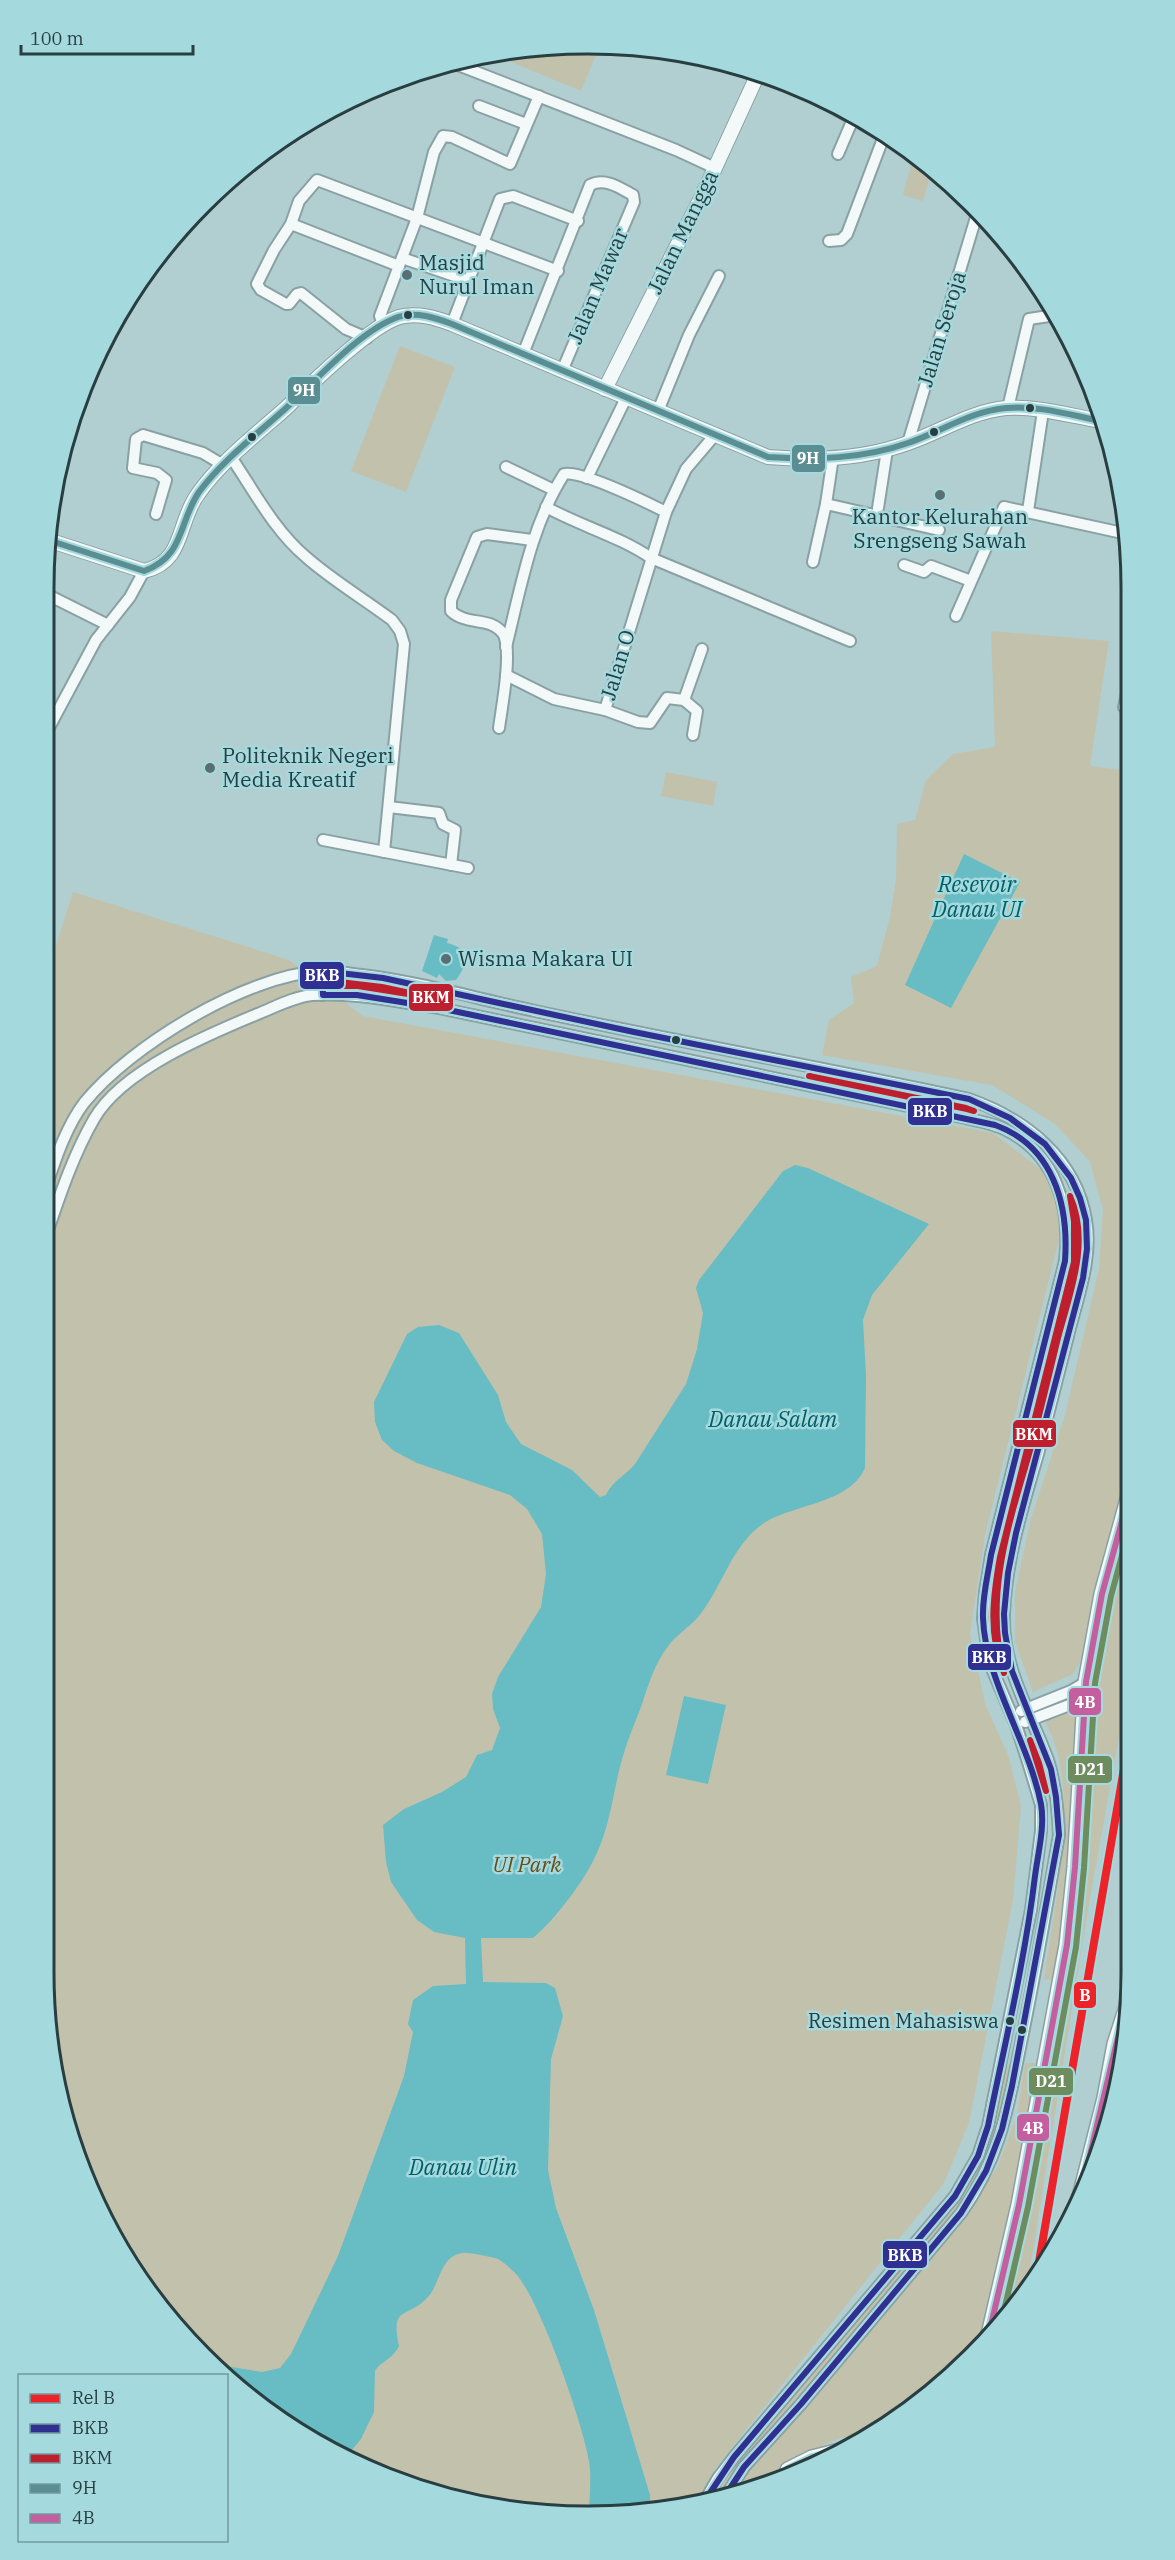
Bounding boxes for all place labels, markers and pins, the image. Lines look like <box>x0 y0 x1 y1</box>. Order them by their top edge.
place label: Masjid Nurul Iman <box>419 248 534 300</box>
marker: Masjid Nurul Iman <box>400 268 414 282</box>
unlabelled marker <box>402 309 414 321</box>
unlabelled marker <box>1024 402 1036 414</box>
unlabelled marker <box>928 426 940 438</box>
unlabelled marker <box>246 431 258 443</box>
marker: Kantor Kelurahan Srengseng Sawah <box>933 488 947 502</box>
place label: Kantor Kelurahan Srengseng Sawah <box>852 502 1028 554</box>
place label: Politeknik Negeri Media Kreatif <box>222 741 394 793</box>
marker: Politeknik Negeri Media Kreatif <box>203 761 217 775</box>
place label: Wisma Makara UI <box>458 944 633 972</box>
marker: Wisma Makara UI <box>439 952 453 966</box>
unlabelled marker <box>670 1034 682 1046</box>
place label: Resimen Mahasiswa <box>808 2007 999 2034</box>
marker: Resimen Mahasiswa <box>1004 2015 1016 2027</box>
unlabelled marker <box>1016 2024 1028 2036</box>

